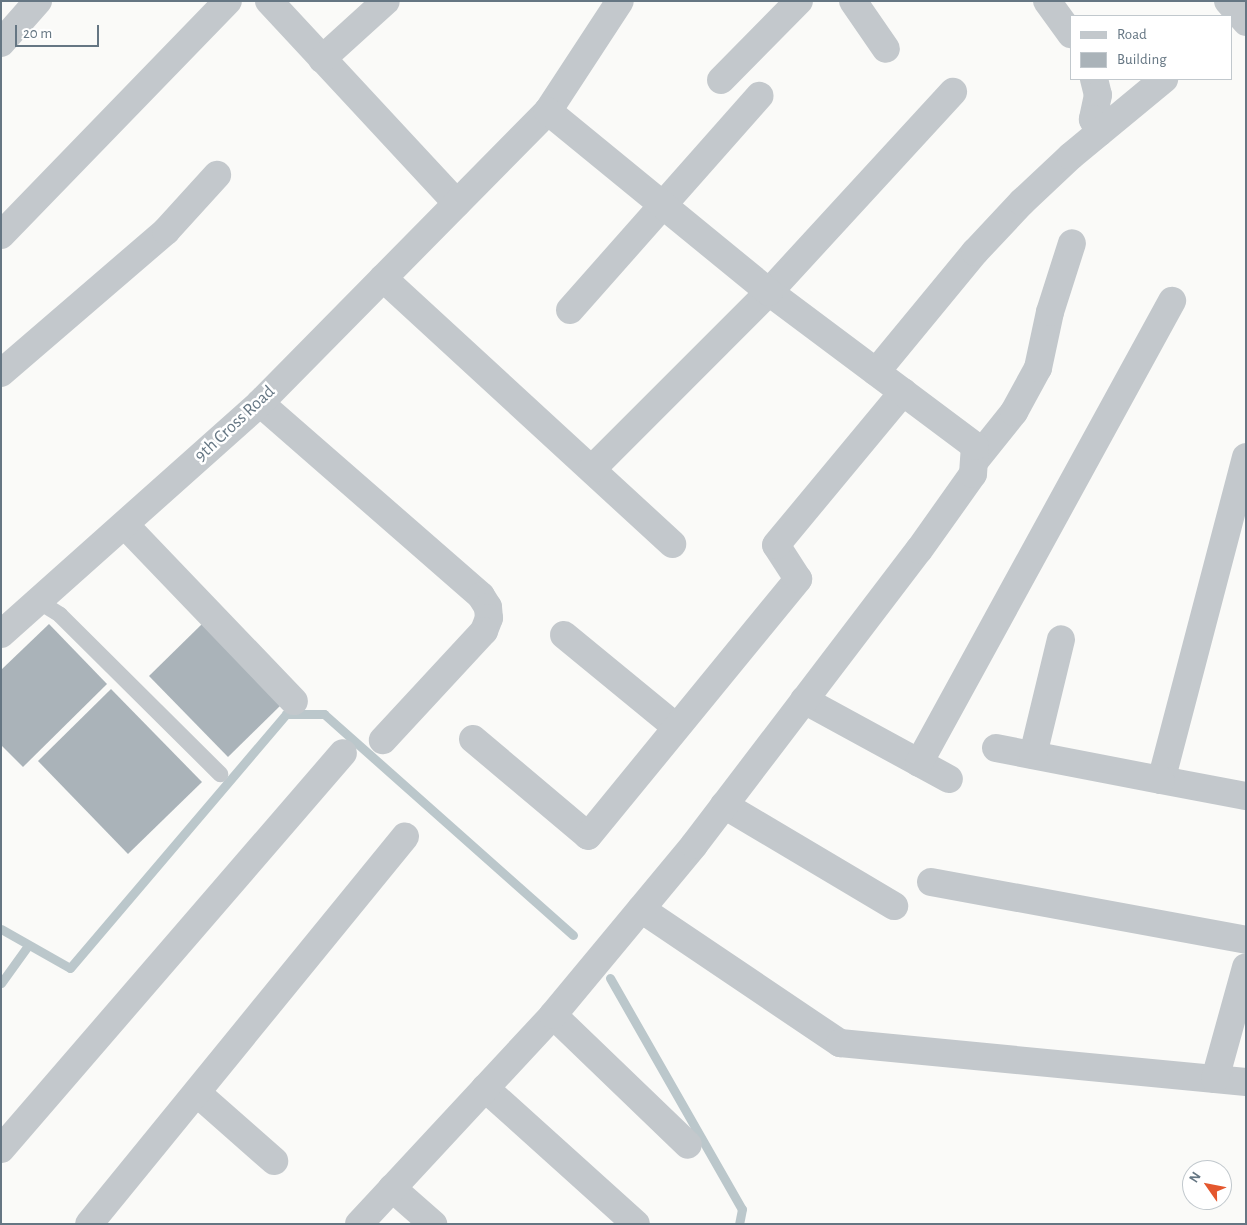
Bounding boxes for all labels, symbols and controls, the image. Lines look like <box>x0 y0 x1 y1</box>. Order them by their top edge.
scale bar <box>18 15 101 47</box>
legend <box>1070 15 1232 80</box>
text: 20 m <box>23 26 52 41</box>
text: Road <box>1117 27 1147 42</box>
text: Building <box>1117 52 1167 67</box>
street label: 9th Cross Road <box>190 381 280 467</box>
north arrow <box>1182 1160 1232 1210</box>
text: N <box>1187 1169 1204 1185</box>

